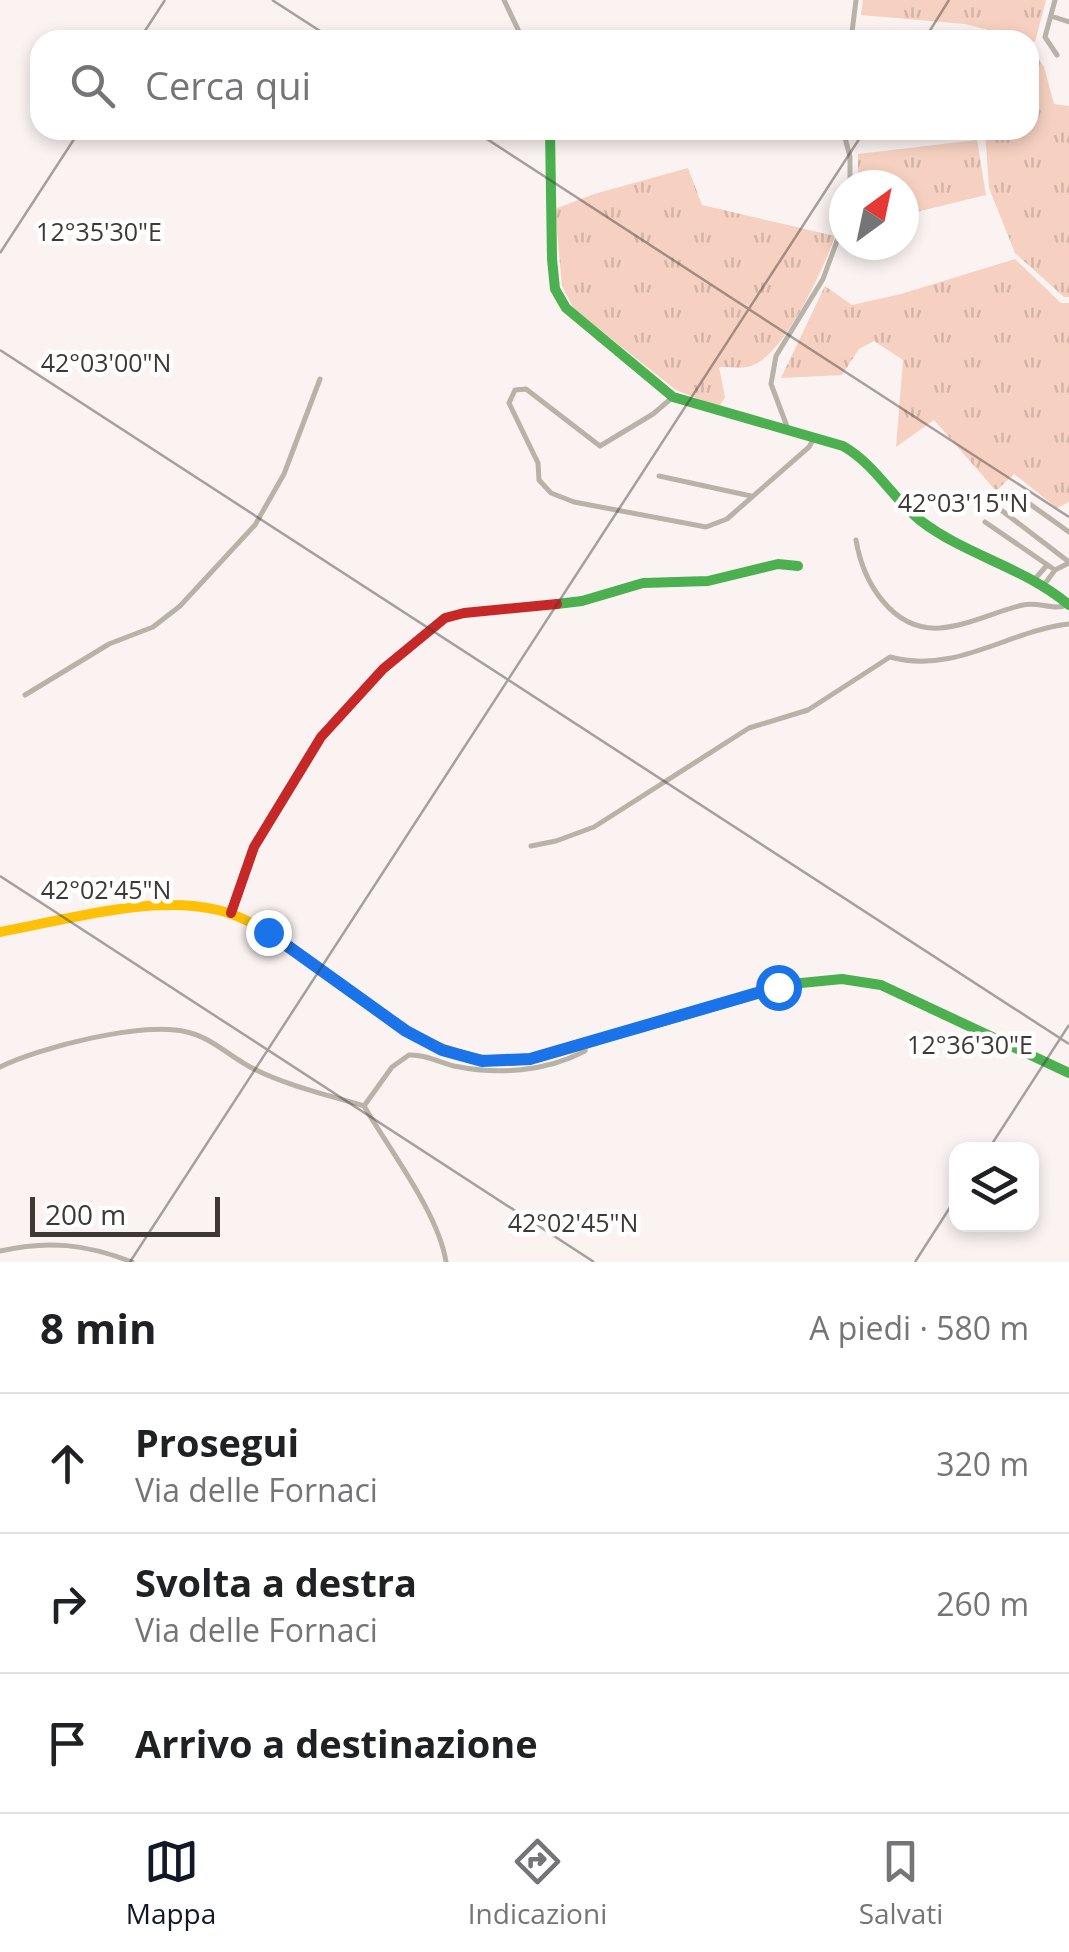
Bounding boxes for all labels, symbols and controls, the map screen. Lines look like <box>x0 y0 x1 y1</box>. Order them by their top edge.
search box <box>30 30 1039 140</box>
icon: search <box>65 58 120 113</box>
text: Cerca qui <box>145 59 311 111</box>
north arrow <box>829 170 919 260</box>
text: 12°35'30"E <box>36 214 162 248</box>
text: 42°03'00"N <box>41 345 171 379</box>
text: 42°03'15"N <box>898 485 1028 519</box>
text: 42°02'45"N <box>41 872 171 906</box>
route end <box>246 910 292 956</box>
route start <box>756 965 802 1011</box>
text: 12°36'30"E <box>907 1027 1033 1061</box>
map controls <box>949 1142 1039 1232</box>
button: layers <box>949 1142 1039 1232</box>
scale bar <box>30 1192 220 1236</box>
text: 200 m <box>45 1195 126 1233</box>
text: 42°02'45"N <box>508 1205 638 1239</box>
text: 8 min <box>40 1299 157 1356</box>
text: A piedi · 580 m <box>809 1306 1029 1349</box>
text: Prosegui <box>135 1416 299 1468</box>
icon: ahead <box>40 1436 95 1491</box>
text: 320 m <box>936 1442 1029 1485</box>
text: Via delle Fornaci <box>135 1468 378 1511</box>
text: Svolta a destra <box>135 1556 417 1608</box>
icon: right <box>40 1576 95 1631</box>
text: 260 m <box>936 1582 1029 1625</box>
text: Via delle Fornaci <box>135 1608 378 1651</box>
icon: arrive <box>40 1716 95 1771</box>
text: Arrivo a destinazione <box>135 1717 538 1769</box>
tab: Mappa <box>126 1834 216 1932</box>
tab: Indicazioni <box>468 1834 607 1932</box>
tab: Salvati <box>859 1834 943 1932</box>

